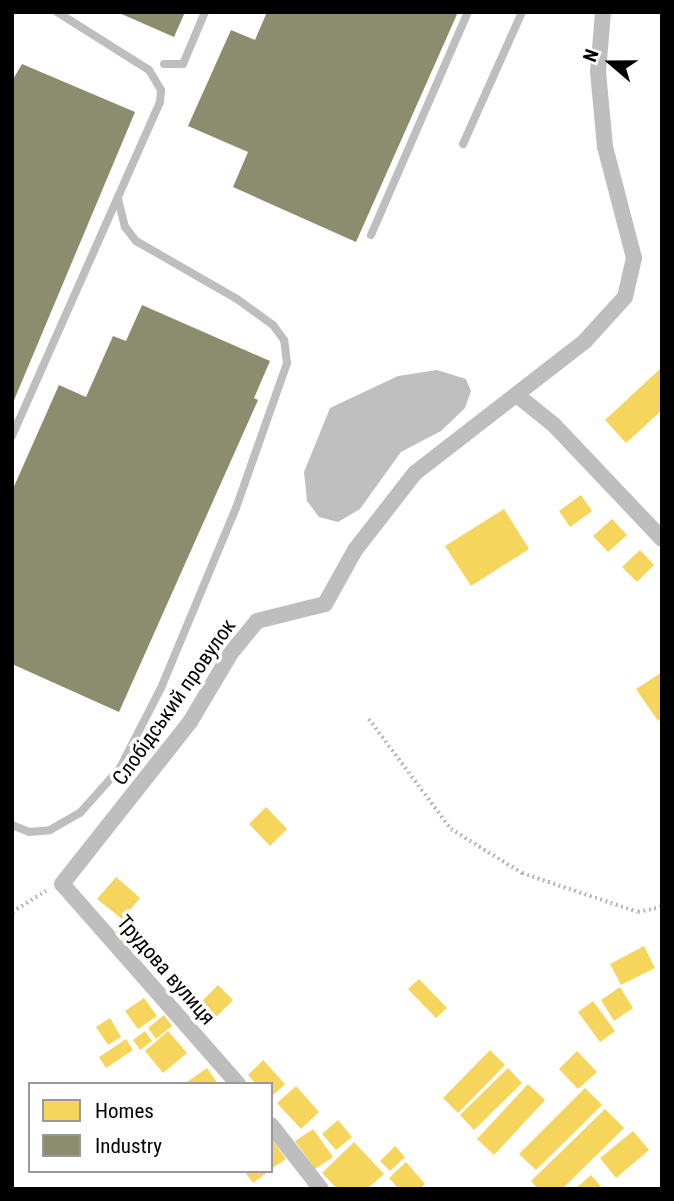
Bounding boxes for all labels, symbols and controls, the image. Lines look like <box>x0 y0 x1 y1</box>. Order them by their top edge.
north arrow <box>576 28 646 98</box>
text: N <box>578 46 604 65</box>
street label: Слобідський провулок <box>107 614 241 790</box>
street label: Трудова вулиця <box>112 910 220 1030</box>
legend <box>28 1082 273 1173</box>
text: Homes <box>95 1099 154 1123</box>
text: Industry <box>95 1134 162 1158</box>

